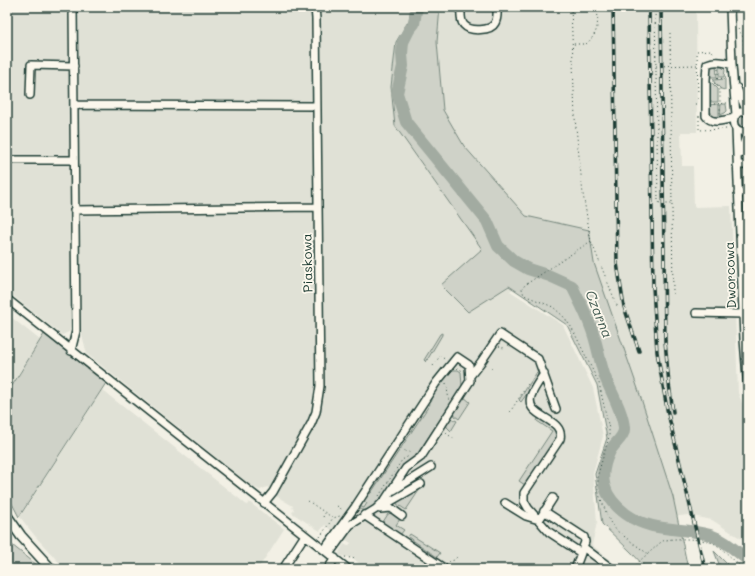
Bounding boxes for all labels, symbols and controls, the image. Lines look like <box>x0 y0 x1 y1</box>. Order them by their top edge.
street label: Piaskowa <box>297 233 316 293</box>
street label: Dworcowa <box>720 241 739 309</box>
water label: Czarna <box>581 287 618 341</box>

